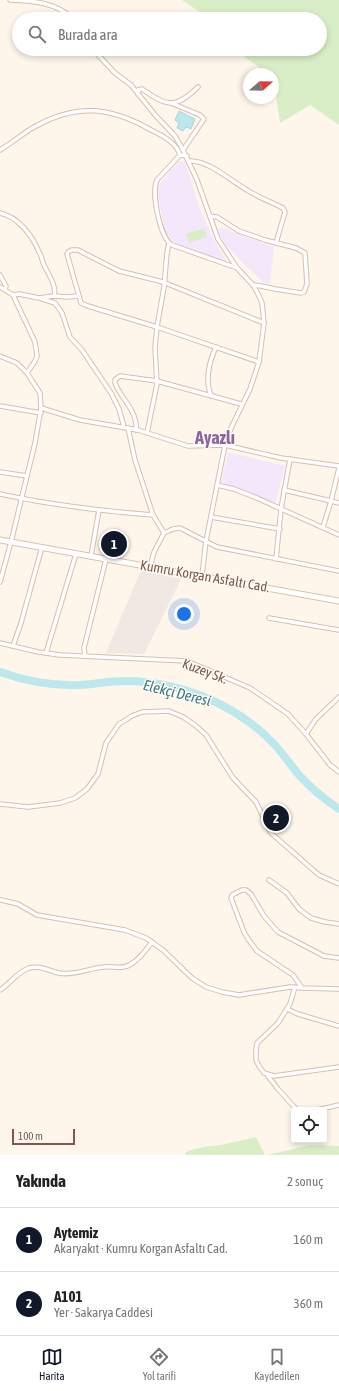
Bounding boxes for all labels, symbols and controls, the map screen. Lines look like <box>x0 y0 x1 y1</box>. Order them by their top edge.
search box <box>12 12 327 56</box>
icon: search <box>26 23 48 45</box>
text: Burada ara <box>58 26 118 43</box>
north arrow <box>243 68 279 104</box>
district label: Ayazlı <box>194 427 235 448</box>
pin: 1 <box>101 529 127 559</box>
street label: Kumru Korgan Asfaltı Cad. <box>139 557 271 595</box>
your location <box>174 604 194 624</box>
street label: Kuzey Sk. <box>180 655 230 687</box>
water label: Elekçi Deresi <box>142 676 213 709</box>
pin: 2 <box>263 803 289 833</box>
map controls <box>291 1107 327 1143</box>
button: locate <box>291 1107 327 1143</box>
scale bar <box>12 1127 75 1146</box>
text: 100 m <box>18 1130 43 1142</box>
text: Yakında <box>16 1171 66 1191</box>
text: 2 sonuç <box>287 1174 323 1189</box>
text: Aytemiz <box>54 1224 98 1241</box>
text: 1 <box>26 1232 32 1247</box>
text: 160 m <box>294 1232 323 1247</box>
text: Akaryakıt · Kumru Korgan Asfaltı Cad. <box>54 1241 227 1256</box>
text: A101 <box>54 1288 83 1305</box>
text: 2 <box>26 1296 32 1311</box>
text: 360 m <box>294 1296 323 1311</box>
text: Yer · Sakarya Caddesi <box>54 1305 153 1320</box>
tab: Harita <box>39 1346 65 1382</box>
tab: Yol tarifi <box>143 1346 176 1382</box>
tab: Kaydedilen <box>254 1346 300 1382</box>

